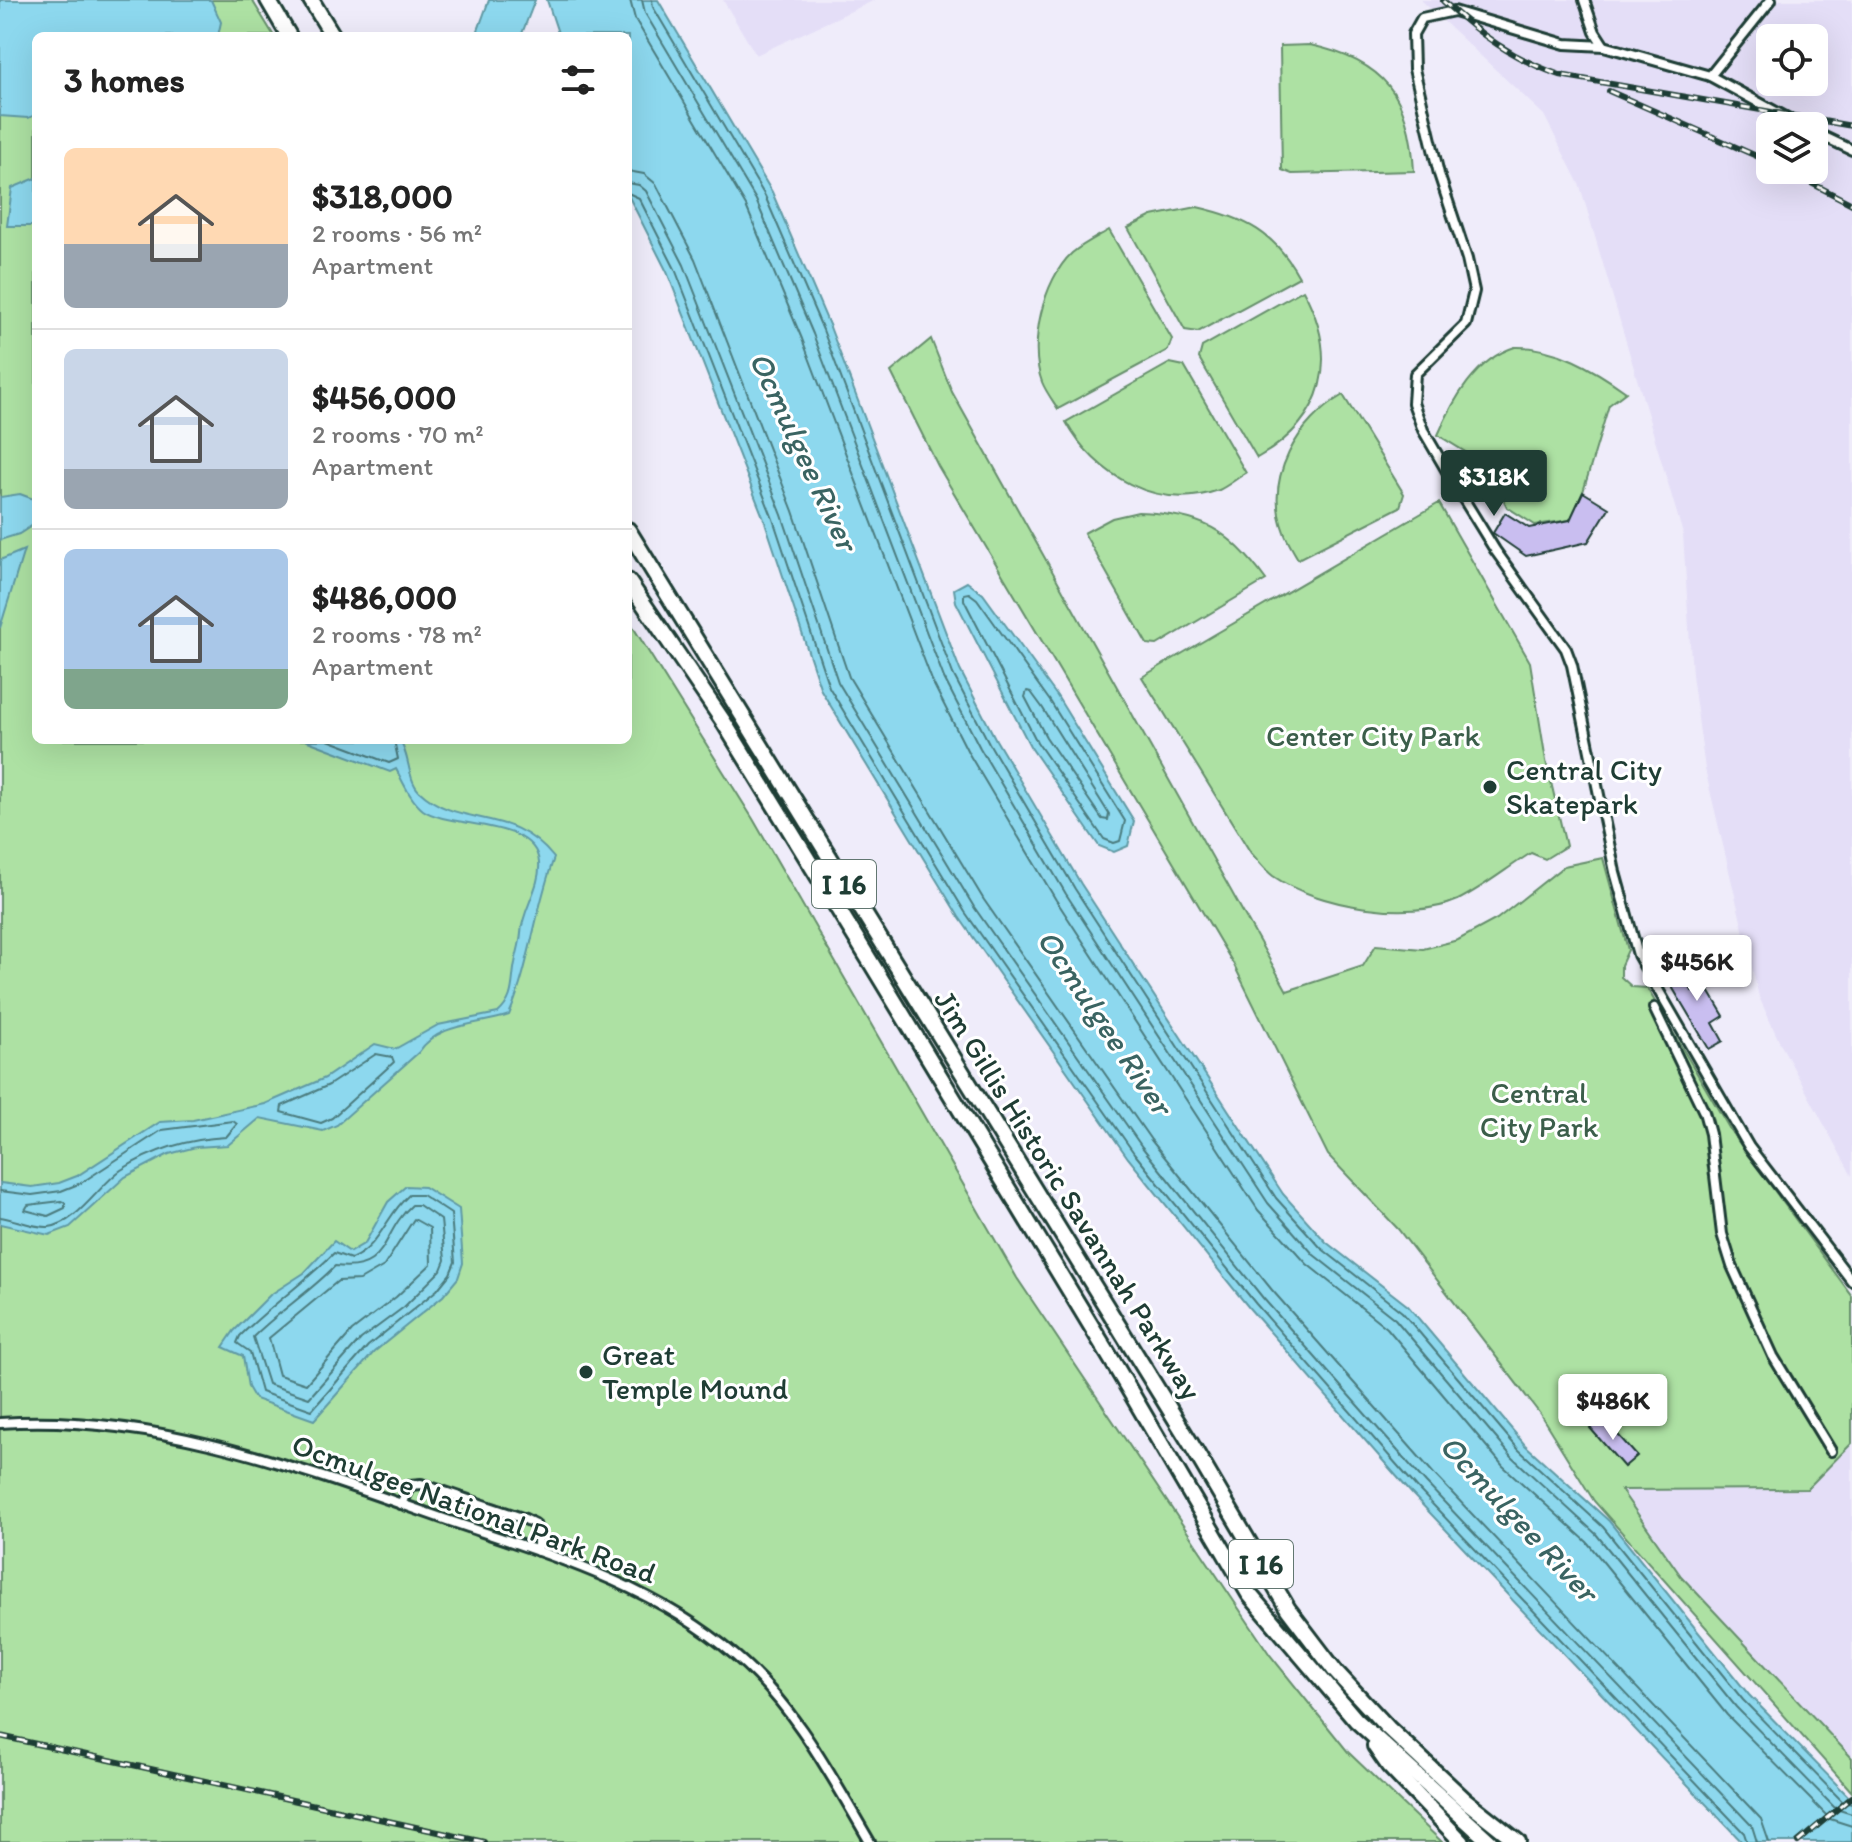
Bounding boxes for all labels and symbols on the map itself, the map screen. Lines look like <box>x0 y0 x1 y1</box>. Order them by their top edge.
water label: Ocmulgee River <box>741 346 868 559</box>
pin: $318K <box>1438 450 1550 518</box>
park label: Center City Park <box>1266 717 1480 754</box>
place label: Central City Skatepark <box>1506 751 1662 822</box>
marker: Central City Skatepark <box>1481 778 1499 796</box>
road number: I 16 <box>812 860 876 908</box>
water label: Ocmulgee River <box>1029 922 1183 1124</box>
pin: $456K <box>1641 935 1753 1003</box>
street label: Jim Gillis Historic Savannah Parkway <box>927 983 1210 1407</box>
park label: Central City Park <box>1480 1074 1599 1145</box>
place label: Great Temple Mound <box>602 1336 788 1407</box>
marker: Great Temple Mound <box>577 1363 595 1381</box>
pin: $486K <box>1557 1374 1669 1442</box>
street label: Ocmulgee National Park Road <box>287 1425 662 1592</box>
water label: Ocmulgee River <box>1432 1426 1608 1612</box>
road number: I 16 <box>1229 1540 1293 1588</box>

